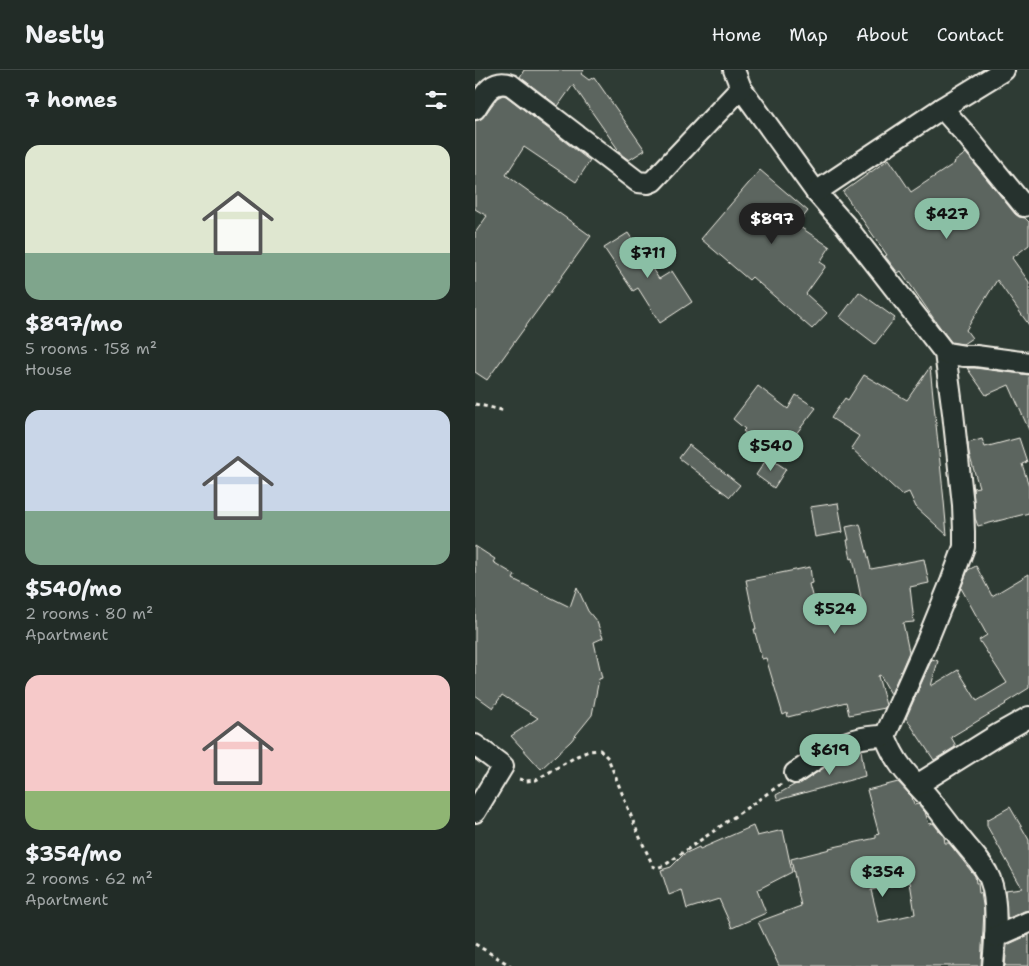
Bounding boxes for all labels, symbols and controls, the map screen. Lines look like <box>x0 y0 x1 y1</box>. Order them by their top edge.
text: Nestly <box>25 19 105 51</box>
text: Home <box>712 23 761 47</box>
text: Map <box>789 23 828 47</box>
text: About <box>856 23 909 47</box>
text: Contact <box>937 23 1004 47</box>
text: 7 homes <box>25 86 117 114</box>
icon: filters <box>422 86 450 114</box>
icon: home <box>193 178 283 268</box>
pin: $427 <box>917 198 977 240</box>
pin: $897 <box>742 202 802 245</box>
text: $427 <box>926 203 968 224</box>
text: $897 <box>750 208 794 229</box>
pin: $711 <box>618 236 678 279</box>
text: $711 <box>630 242 666 263</box>
text: $897/mo <box>25 310 123 338</box>
text: 5 rooms · 158 m² <box>25 338 157 359</box>
text: House <box>25 359 72 380</box>
pin: $540 <box>741 430 801 472</box>
text: $540 <box>749 435 793 456</box>
icon: home <box>193 443 283 533</box>
text: $540/mo <box>25 575 122 603</box>
pin: $524 <box>805 592 865 635</box>
text: $524 <box>814 598 856 619</box>
text: 2 rooms · 80 m² <box>25 603 153 624</box>
text: Apartment <box>25 624 108 645</box>
icon: home <box>193 708 283 798</box>
pin: $619 <box>800 734 860 776</box>
text: $619 <box>810 739 850 760</box>
text: $354/mo <box>25 840 122 868</box>
pin: $354 <box>853 856 913 898</box>
text: $354 <box>861 861 905 882</box>
text: 2 rooms · 62 m² <box>25 868 153 889</box>
text: Apartment <box>25 889 108 910</box>

